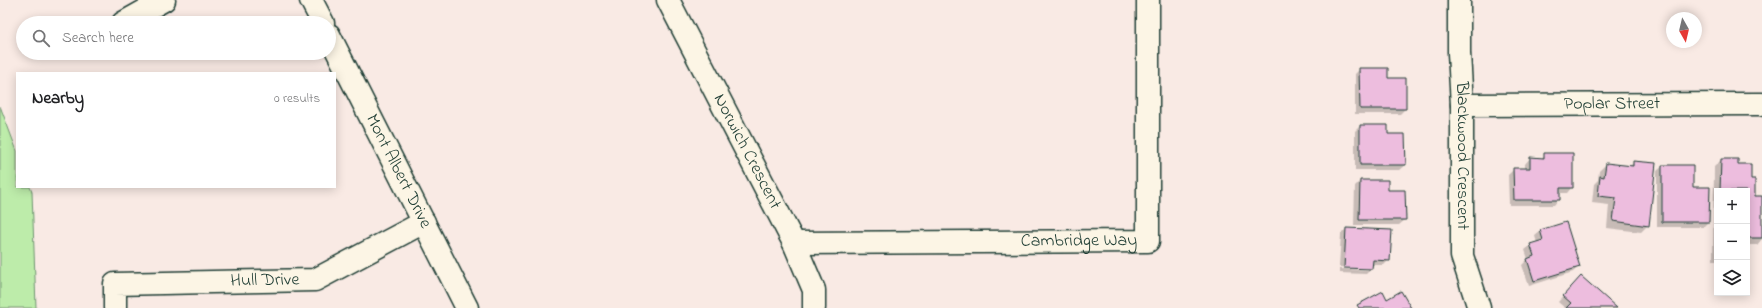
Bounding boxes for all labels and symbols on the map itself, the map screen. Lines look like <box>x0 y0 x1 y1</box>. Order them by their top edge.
north arrow <box>1666 12 1702 48</box>
street label: Blackwood Crescent <box>1448 80 1475 230</box>
street label: Norwich Crescent <box>706 89 787 214</box>
street label: Poplar Street <box>1564 91 1660 118</box>
street label: Mont Albert Drive <box>358 110 438 234</box>
street label: Cambridge Way <box>1021 228 1137 255</box>
street label: Hull Drive <box>230 267 301 295</box>

